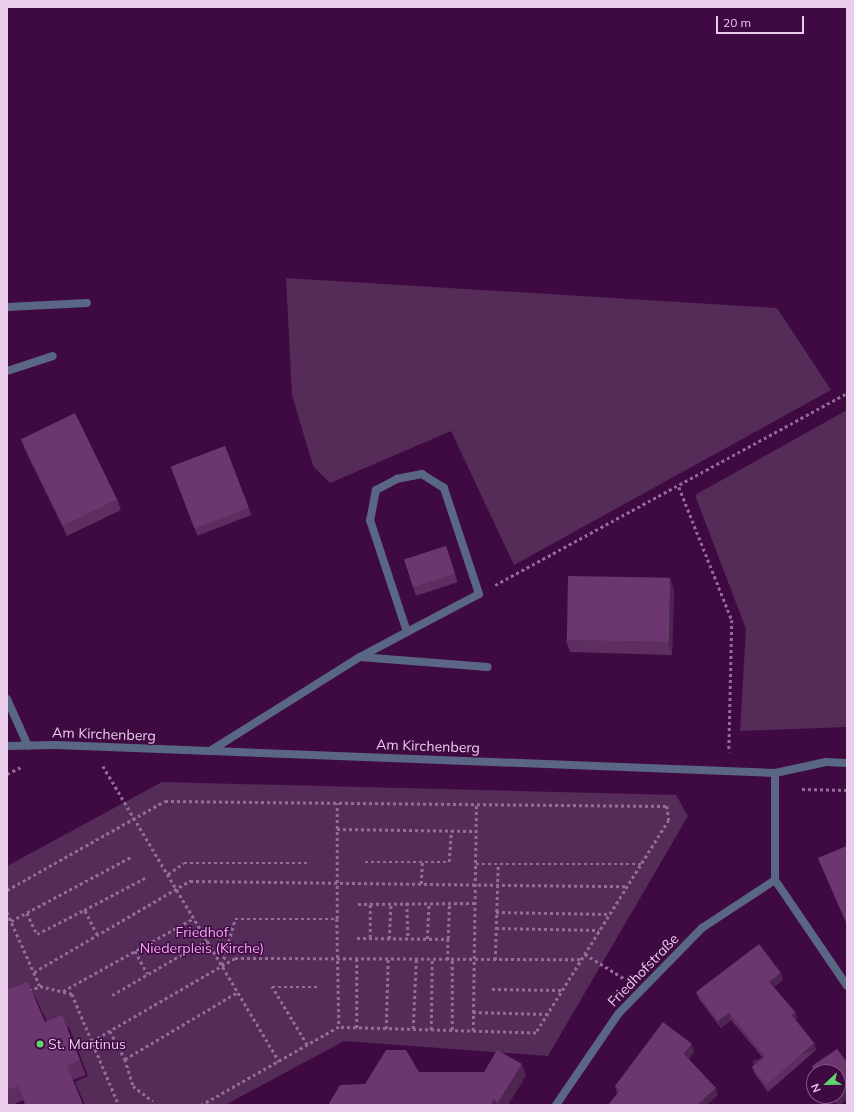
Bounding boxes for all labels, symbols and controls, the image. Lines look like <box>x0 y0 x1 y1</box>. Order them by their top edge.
scale bar <box>718 8 806 34</box>
text: 20 m <box>723 15 751 30</box>
street label: Am Kirchenberg <box>52 724 156 744</box>
street label: Am Kirchenberg <box>376 736 480 756</box>
park label: Friedhof Niederpleis (Kirche) <box>140 924 264 956</box>
street label: Friedhofstraße <box>604 930 682 1010</box>
place label: St. Martinus <box>48 1036 126 1052</box>
marker: St. Martinus <box>35 1039 45 1049</box>
north arrow <box>806 1064 846 1104</box>
text: N <box>808 1082 824 1095</box>

